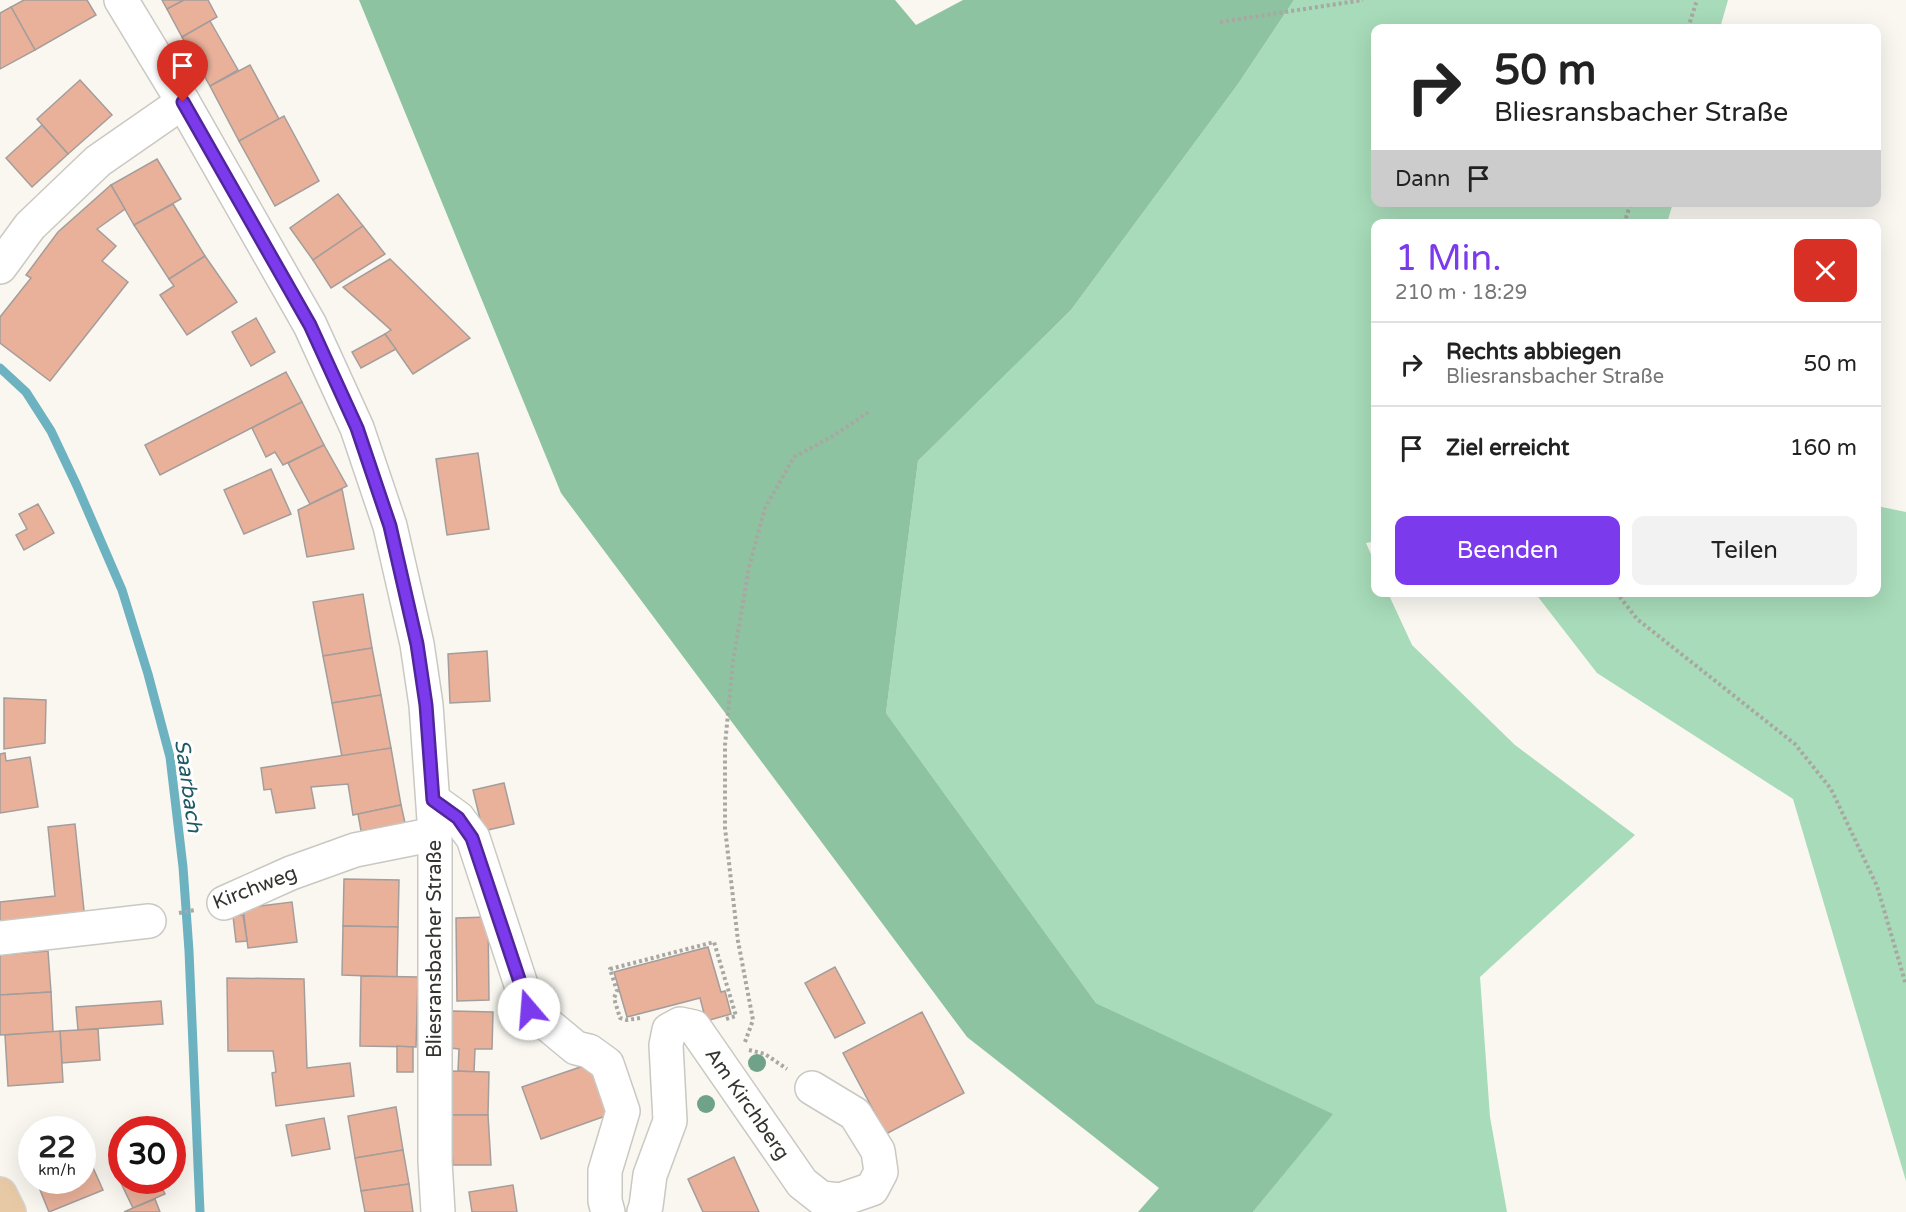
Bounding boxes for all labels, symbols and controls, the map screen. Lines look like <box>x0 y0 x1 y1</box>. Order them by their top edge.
pin <box>157 40 208 102</box>
text: 50 m <box>1494 45 1596 96</box>
icon: right <box>1395 48 1473 126</box>
icon: arrive <box>166 49 199 82</box>
text: Bliesransbacher Straße <box>1494 96 1788 129</box>
icon: arrive <box>1462 162 1495 195</box>
text: Dann <box>1395 166 1450 192</box>
text: 1 Min. <box>1395 237 1502 280</box>
button: close <box>1794 239 1857 302</box>
text: 210 m · 18:29 <box>1395 281 1527 305</box>
text: Rechts abbiegen <box>1446 339 1621 365</box>
icon: right <box>1395 348 1428 381</box>
text: 50 m <box>1803 351 1857 377</box>
text: Bliesransbacher Straße <box>1446 365 1664 389</box>
icon: arrive <box>1395 432 1428 465</box>
text: Ziel erreicht <box>1446 435 1569 461</box>
text: 160 m <box>1790 435 1857 461</box>
button: Beenden <box>1395 516 1620 585</box>
button: Teilen <box>1632 516 1857 585</box>
water label: Saarbach <box>169 738 207 835</box>
street label: Bliesransbacher Straße <box>423 840 447 1058</box>
street label: Kirchweg <box>210 861 300 915</box>
position arrow <box>497 977 561 1041</box>
street label: Am Kirchberg <box>700 1044 794 1164</box>
speed limit sign: 30 <box>108 1116 186 1194</box>
text: 22 <box>38 1129 76 1166</box>
text: km/h <box>38 1161 76 1179</box>

